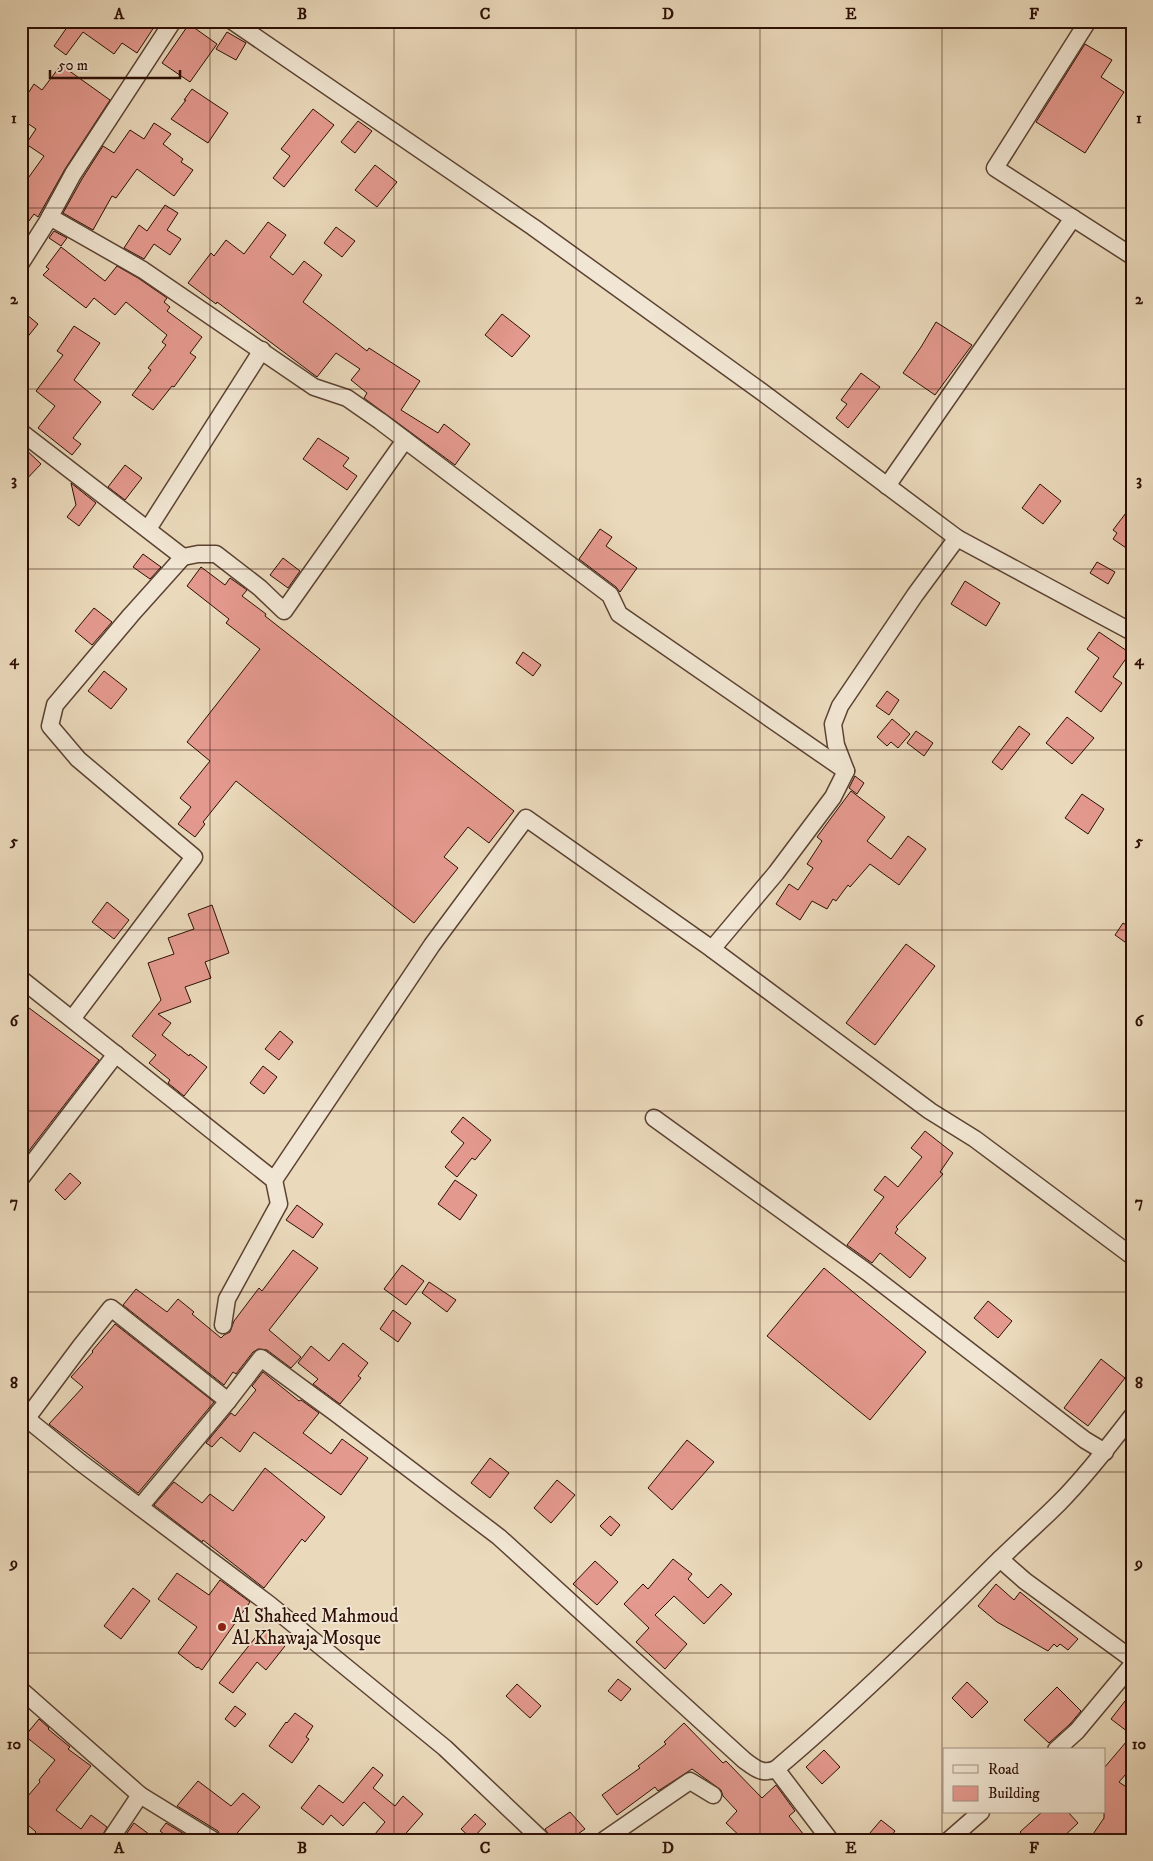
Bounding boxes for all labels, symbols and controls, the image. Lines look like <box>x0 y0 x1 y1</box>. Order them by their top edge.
text: A <box>113 4 125 24</box>
text: B <box>297 4 307 24</box>
text: C <box>480 4 490 24</box>
text: D <box>662 4 674 24</box>
text: E <box>845 4 857 24</box>
text: F <box>1029 4 1039 24</box>
scale bar <box>50 48 180 80</box>
text: 50 m <box>58 56 88 75</box>
text: 1 <box>11 108 17 128</box>
text: 1 <box>1136 108 1142 128</box>
text: 2 <box>10 289 19 309</box>
text: 2 <box>1135 289 1144 309</box>
text: 3 <box>11 470 17 490</box>
text: 3 <box>1136 470 1142 490</box>
text: 4 <box>8 650 19 670</box>
text: 4 <box>1133 650 1144 670</box>
text: 5 <box>9 831 18 851</box>
text: 5 <box>1134 831 1143 851</box>
text: 6 <box>10 1011 20 1031</box>
text: 6 <box>1135 1011 1145 1031</box>
text: 7 <box>10 1192 18 1212</box>
text: 7 <box>1135 1192 1143 1212</box>
text: 8 <box>10 1373 18 1393</box>
text: 8 <box>1135 1373 1143 1393</box>
text: 9 <box>9 1553 18 1573</box>
text: 9 <box>1134 1553 1143 1573</box>
place label: Al Shaheed Mahmoud Al Khawaja Mosque <box>232 1605 399 1651</box>
marker: Al Shaheed Mahmoud Al Khawaja Mosque <box>216 1621 228 1633</box>
text: 10 <box>7 1734 22 1754</box>
text: 10 <box>1132 1734 1147 1754</box>
legend <box>943 1748 1106 1814</box>
text: Road <box>988 1760 1020 1779</box>
text: Building <box>988 1784 1040 1803</box>
text: A <box>113 1838 125 1858</box>
text: B <box>297 1838 307 1858</box>
text: C <box>480 1838 490 1858</box>
text: D <box>662 1838 674 1858</box>
text: E <box>845 1838 857 1858</box>
text: F <box>1029 1838 1039 1858</box>

